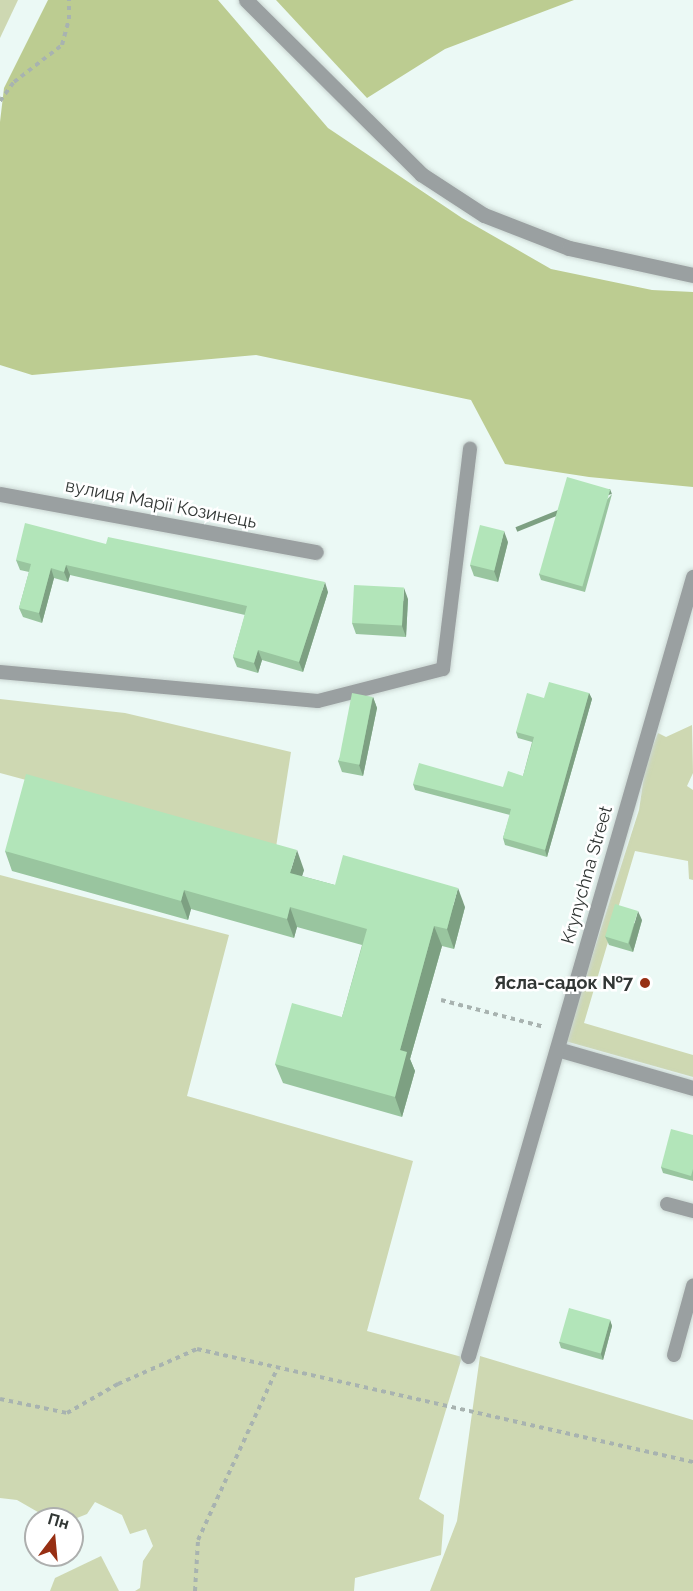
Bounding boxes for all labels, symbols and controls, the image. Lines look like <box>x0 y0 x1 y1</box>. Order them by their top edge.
street label: вулиця Марії Козинець <box>63 475 259 533</box>
street label: Krynychna Street <box>557 804 617 946</box>
place label: Ясла-садок №7 <box>494 972 633 994</box>
marker: Ясла-садок №7 <box>638 976 652 990</box>
north arrow <box>24 1507 84 1567</box>
text: Пн <box>46 1509 71 1533</box>

